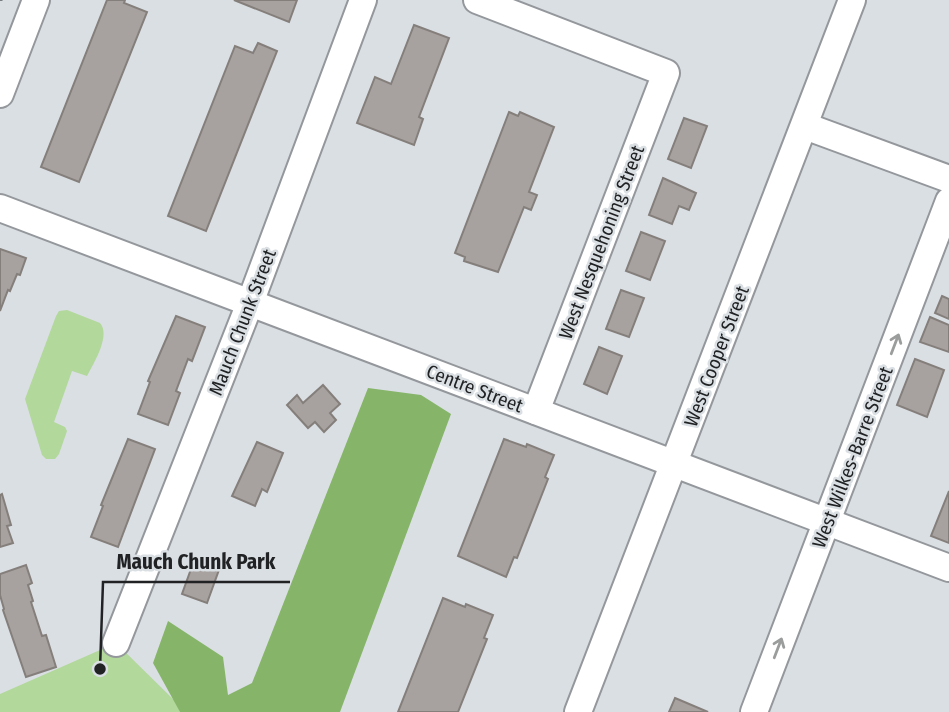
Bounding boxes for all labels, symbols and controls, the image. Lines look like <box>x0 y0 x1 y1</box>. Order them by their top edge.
street label: West Nesquehoning Street <box>554 141 649 342</box>
street label: Mauch Chunk Street <box>204 245 281 399</box>
street label: West Cooper Street <box>679 282 754 430</box>
one-way arrow <box>889 334 902 356</box>
street label: Centre Street <box>423 360 527 418</box>
street label: West Wilkes-Barre Street <box>807 363 898 551</box>
callout: Mauch Chunk Park <box>103 540 290 582</box>
text: Mauch Chunk Park <box>117 549 276 575</box>
one-way arrow <box>773 638 786 660</box>

